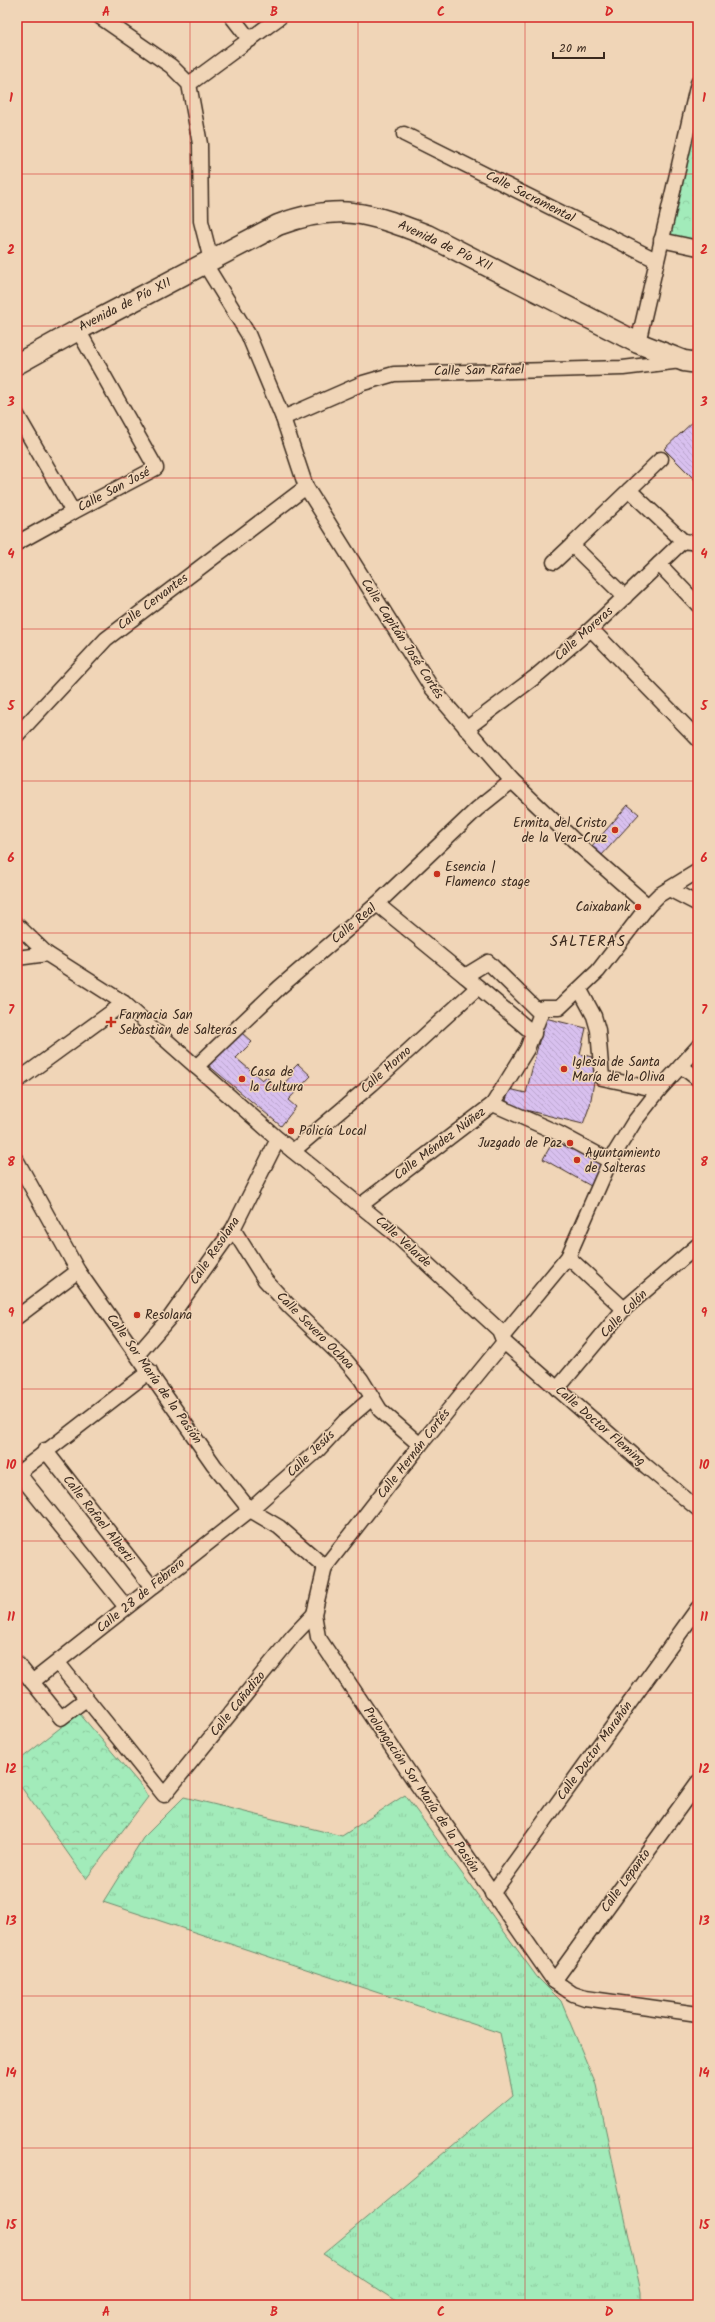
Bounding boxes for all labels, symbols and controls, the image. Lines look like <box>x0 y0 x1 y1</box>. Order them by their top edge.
text: A <box>102 2 110 23</box>
text: B <box>270 2 278 23</box>
text: C <box>437 2 445 23</box>
text: D <box>605 2 614 23</box>
scale bar <box>553 34 604 60</box>
text: 20 m <box>559 39 587 58</box>
text: 1 <box>9 88 13 109</box>
text: 1 <box>702 88 706 109</box>
street label: Calle Sacramental <box>482 165 578 229</box>
street label: Avenida de Pío XII <box>394 215 496 277</box>
text: 2 <box>7 240 15 261</box>
text: 2 <box>700 240 708 261</box>
street label: Avenida de Pío XII <box>75 272 175 338</box>
street label: Calle San Rafael <box>434 360 524 382</box>
text: 3 <box>6 392 15 413</box>
text: 3 <box>699 392 708 413</box>
street label: Calle San José <box>74 461 155 518</box>
text: 4 <box>7 544 15 565</box>
text: 4 <box>700 544 708 565</box>
street label: Calle Cervantes <box>113 568 193 636</box>
street label: Calle Capitán José Cortés <box>355 574 449 704</box>
street label: Calle Moreras <box>550 601 619 666</box>
text: 5 <box>7 696 16 717</box>
text: 5 <box>700 696 709 717</box>
place label: Ermita del Cristo de la Vera-Cruz <box>513 813 607 849</box>
marker: Ermita del Cristo de la Vera-Cruz <box>610 825 620 835</box>
text: 6 <box>7 848 15 869</box>
text: 6 <box>700 848 708 869</box>
place label: Esencia | Flamenco stage <box>445 857 530 893</box>
marker: Esencia | Flamenco stage <box>432 869 442 879</box>
place label: Caixabank <box>575 897 631 918</box>
street label: Calle Real <box>327 899 381 949</box>
marker: Caixabank <box>633 902 643 912</box>
district label: SALTERAS <box>550 930 626 954</box>
text: 7 <box>8 1000 15 1021</box>
text: 7 <box>701 1000 708 1021</box>
place label: Farmacia San Sebastian de Salteras <box>119 1005 238 1041</box>
marker: Farmacia San Sebastian de Salteras <box>106 1017 116 1027</box>
street label: Calle Horno <box>356 1041 417 1099</box>
place label: Iglesia de Santa María de la Oliva <box>572 1052 665 1088</box>
place label: Casa de la Cultura <box>250 1062 303 1098</box>
marker: Iglesia de Santa María de la Oliva <box>559 1064 569 1074</box>
marker: Casa de la Cultura <box>237 1074 247 1084</box>
street label: Calle Méndez Núñez <box>389 1102 491 1186</box>
place label: Policía Local <box>299 1121 366 1142</box>
marker: Policía Local <box>286 1126 296 1136</box>
place label: Juzgado de Paz <box>478 1133 562 1154</box>
marker: Juzgado de Paz <box>565 1138 575 1148</box>
place label: Ayuntamiento de Salteras <box>585 1143 661 1179</box>
text: 8 <box>7 1152 15 1173</box>
text: 8 <box>700 1152 708 1173</box>
marker: Ayuntamiento de Salteras <box>572 1155 582 1165</box>
street label: Calle Velarde <box>370 1211 436 1273</box>
street label: Calle Resolana <box>184 1213 246 1289</box>
street label: Calle Colón <box>595 1285 653 1343</box>
street label: Calle Severo Ochoa <box>271 1287 359 1375</box>
text: 9 <box>8 1303 15 1324</box>
text: 9 <box>701 1303 708 1324</box>
place label: Resolana <box>145 1305 192 1326</box>
street label: Calle Sor María de la Pasión <box>101 1309 207 1449</box>
marker: Resolana <box>132 1310 142 1320</box>
street label: Calle Doctor Fleming <box>550 1381 650 1471</box>
street label: Calle Hernán Cortés <box>372 1404 456 1504</box>
street label: Calle Jesús <box>282 1425 340 1483</box>
text: 10 <box>6 1455 17 1476</box>
text: 10 <box>699 1455 710 1476</box>
street label: Calle Rafael Alberti <box>57 1471 140 1568</box>
street label: Calle 28 de Febrero <box>92 1553 190 1639</box>
text: 11 <box>7 1607 15 1628</box>
text: 11 <box>700 1607 708 1628</box>
street label: Calle Cañadizo <box>205 1666 271 1741</box>
street label: Calle Doctor Marañón <box>552 1697 638 1805</box>
street label: Prolongación Sor María de la Pasión <box>357 1703 485 1877</box>
text: 12 <box>5 1759 17 1780</box>
text: 12 <box>698 1759 710 1780</box>
street label: Calle Lepanto <box>596 1845 656 1917</box>
text: 13 <box>5 1911 17 1932</box>
text: 13 <box>698 1911 710 1932</box>
text: 14 <box>5 2063 17 2084</box>
text: 14 <box>698 2063 710 2084</box>
text: 15 <box>6 2215 18 2236</box>
text: 15 <box>699 2215 711 2236</box>
text: A <box>102 2302 110 2322</box>
text: B <box>270 2302 278 2322</box>
text: C <box>437 2302 445 2322</box>
text: D <box>605 2302 614 2322</box>

